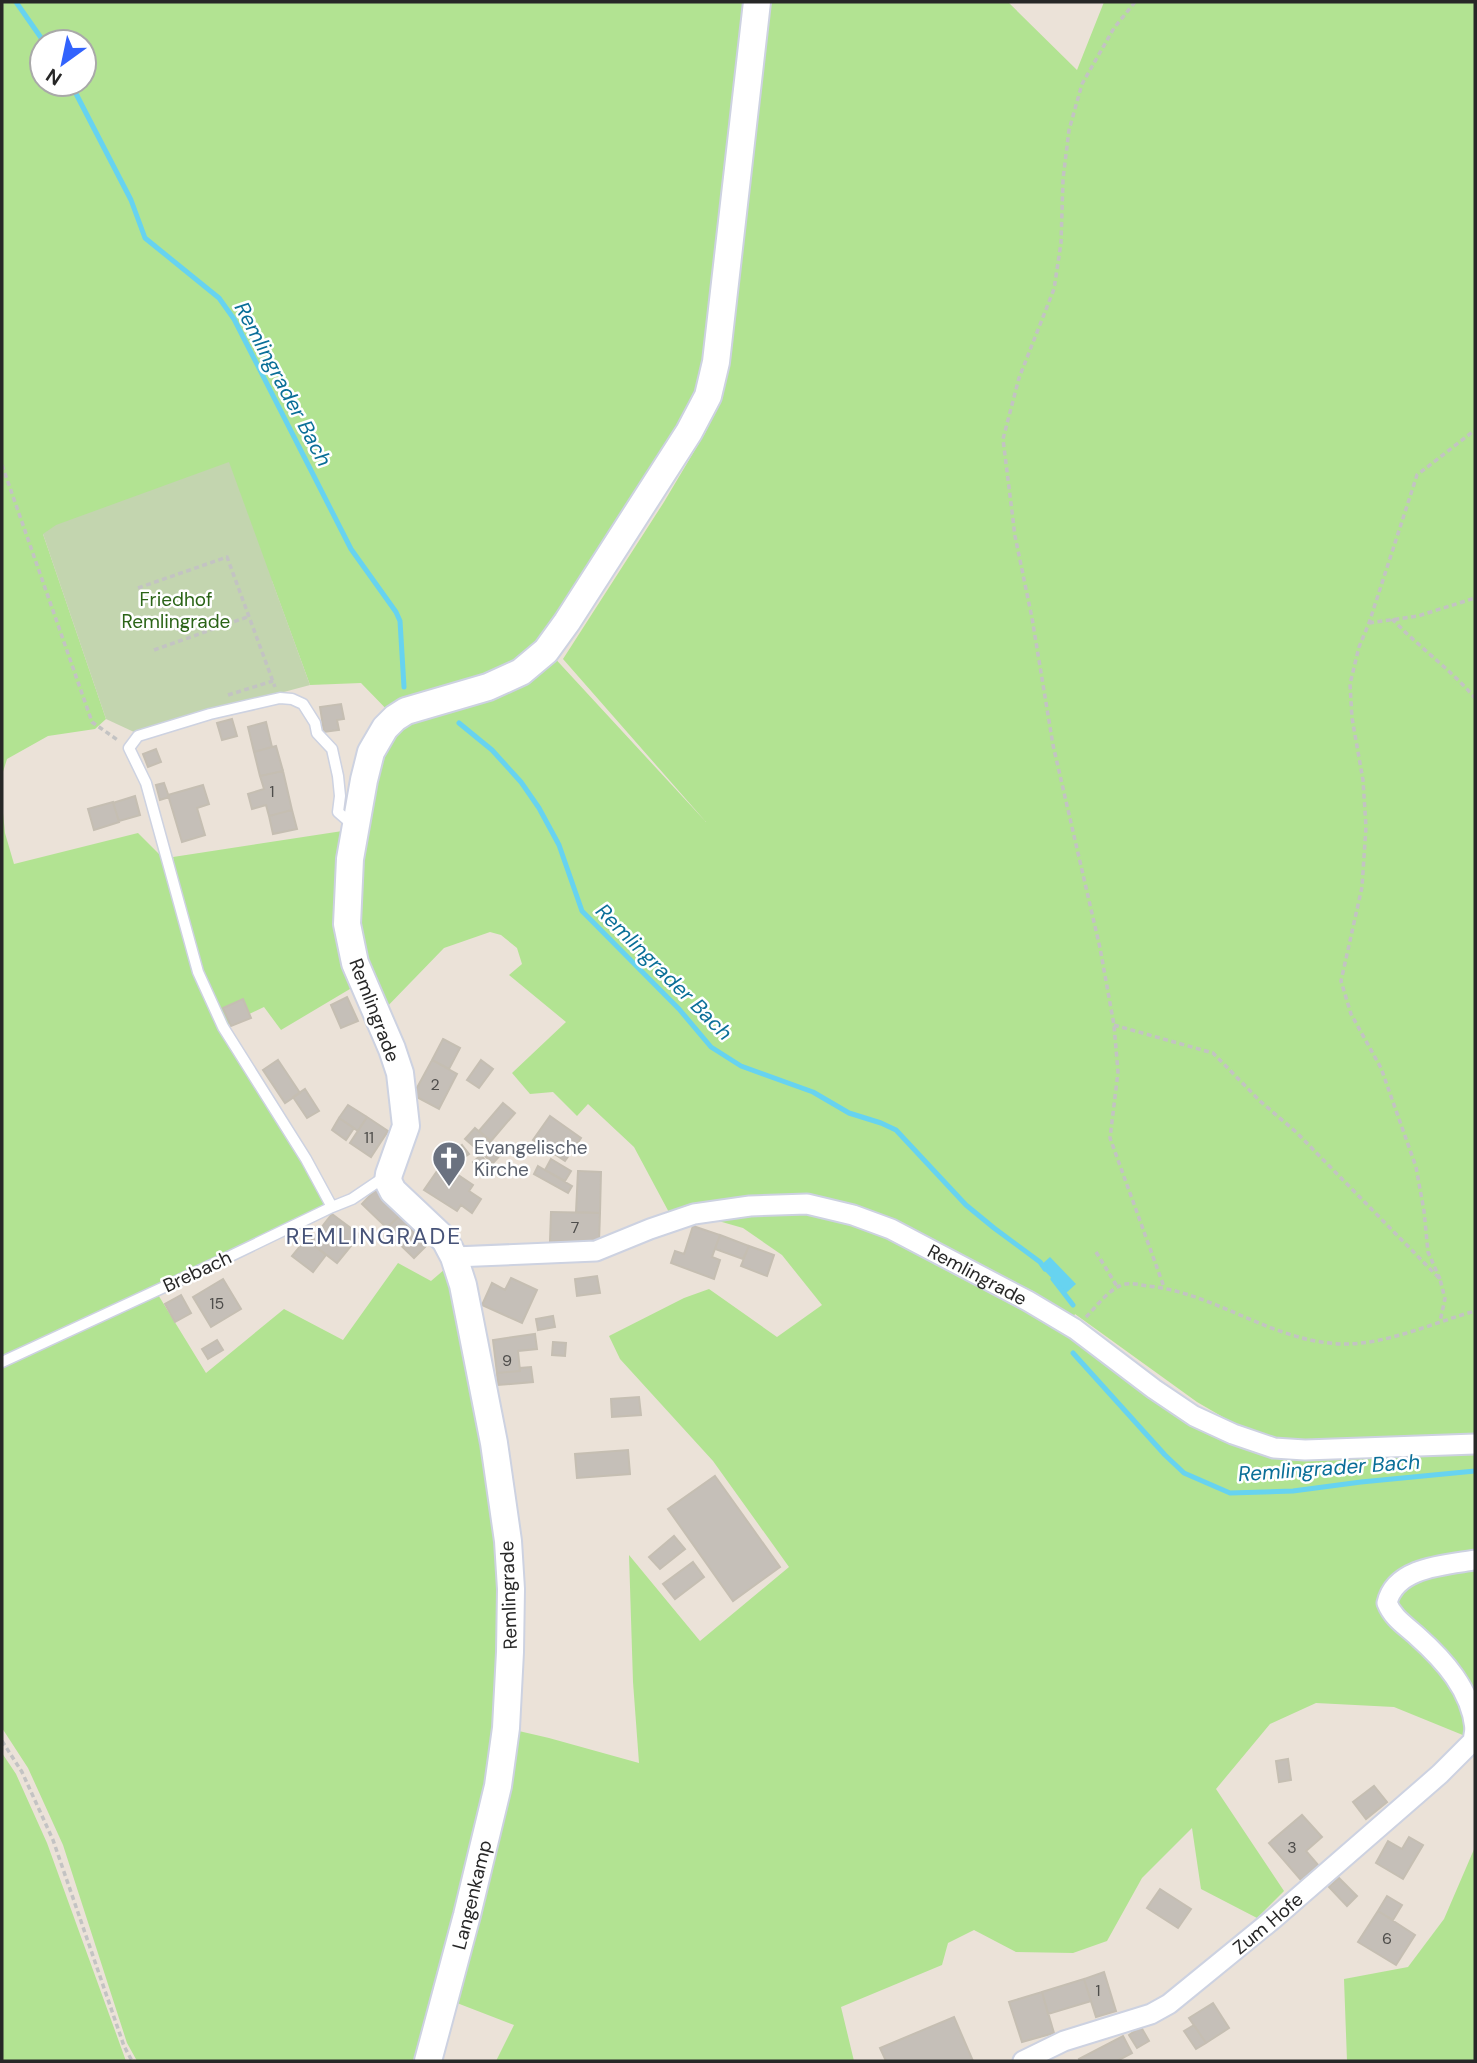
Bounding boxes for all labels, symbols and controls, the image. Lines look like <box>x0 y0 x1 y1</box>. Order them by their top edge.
north arrow <box>28 28 98 98</box>
text: N <box>41 63 67 91</box>
water label: Remlingrader Bach <box>228 297 338 471</box>
park label: Friedhof Remlingrade <box>122 587 230 634</box>
house number: 1 <box>270 781 275 802</box>
water label: Remlingrader Bach <box>590 898 738 1046</box>
street label: Remlingrade <box>343 955 406 1065</box>
house number: 2 <box>430 1074 440 1095</box>
house number: 11 <box>364 1127 374 1148</box>
place label: Evangelische Kirche <box>474 1135 587 1182</box>
church icon: Evangelische Kirche <box>430 1139 468 1188</box>
house number: 7 <box>571 1217 579 1238</box>
district label: REMLINGRADE <box>286 1221 462 1251</box>
street label: Remlingrade <box>923 1238 1031 1311</box>
street label: Brebach <box>159 1245 236 1298</box>
house number: 15 <box>210 1293 224 1314</box>
house number: 9 <box>502 1350 512 1371</box>
water label: Remlingrader Bach <box>1237 1448 1421 1488</box>
street label: Remlingrade <box>494 1540 523 1650</box>
street label: Langenkamp <box>446 1837 498 1952</box>
house number: 3 <box>1287 1837 1297 1858</box>
street label: Zum Hofe <box>1228 1887 1308 1960</box>
house number: 6 <box>1382 1928 1392 1949</box>
house number: 1 <box>1096 1980 1101 2001</box>

